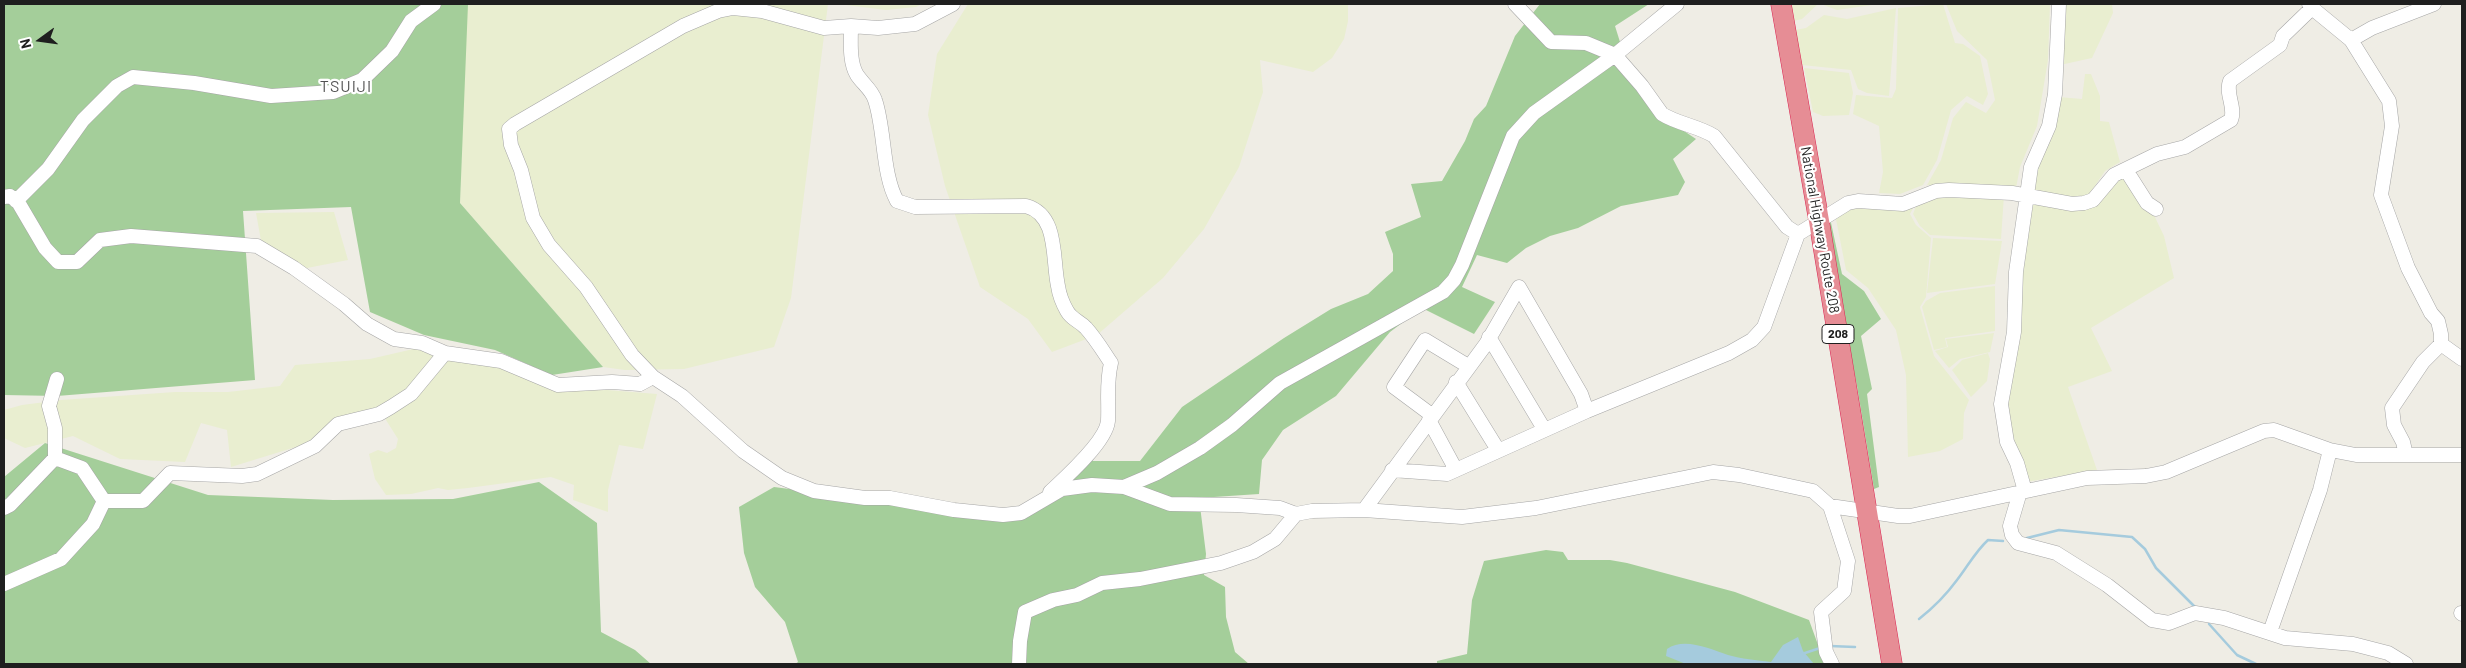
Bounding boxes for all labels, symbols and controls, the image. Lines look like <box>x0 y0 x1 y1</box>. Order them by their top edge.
north arrow <box>15 15 65 65</box>
text: N <box>16 37 34 50</box>
district label: TSUIJI <box>319 77 373 97</box>
street label: National Highway Route 208 <box>1797 145 1843 315</box>
road number: 208 <box>1822 324 1854 344</box>

